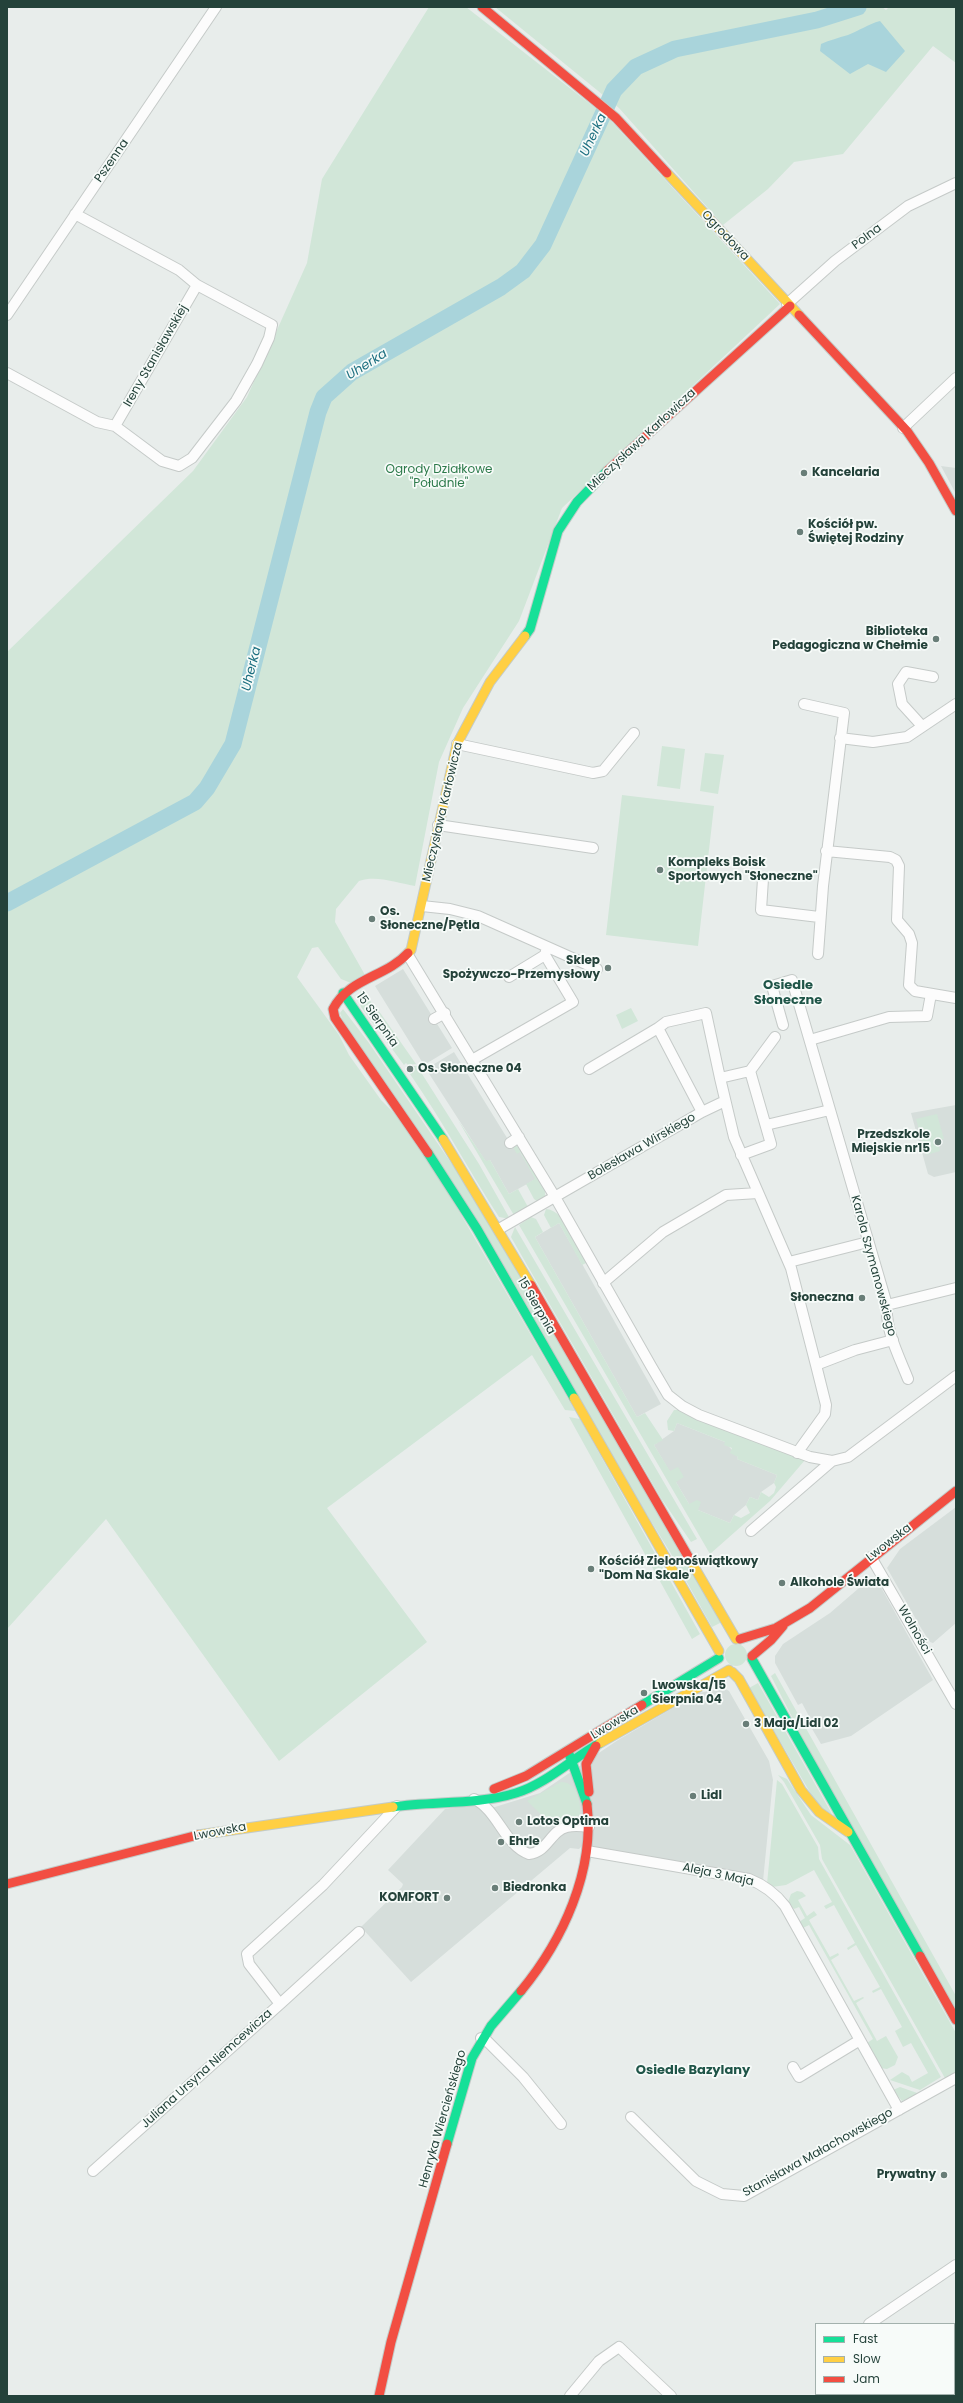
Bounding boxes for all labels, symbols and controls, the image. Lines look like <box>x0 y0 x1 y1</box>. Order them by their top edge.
water label: Uherka <box>577 111 611 159</box>
street label: Pszenna <box>92 137 132 185</box>
street label: Ogrodowa <box>698 208 752 264</box>
street label: Polna <box>849 221 885 253</box>
street label: Ireny Stanisławskiej <box>121 302 191 410</box>
water label: Uherka <box>344 346 390 384</box>
street label: Mieczysława Karłowicza <box>585 386 699 494</box>
park label: Ogrody Działkowe "Południe" <box>386 463 492 491</box>
place label: Kancelaria <box>812 466 880 480</box>
marker: Kancelaria <box>799 468 809 478</box>
place label: Kościół pw. Świętej Rodziny <box>808 518 904 546</box>
marker: Kościół pw. Świętej Rodziny <box>795 527 805 537</box>
place label: Biblioteka Pedagogiczna w Chełmie <box>772 625 928 653</box>
marker: Biblioteka Pedagogiczna w Chełmie <box>931 634 941 644</box>
water label: Uherka <box>239 645 265 693</box>
street label: Mieczysława Karłowicza <box>420 741 466 883</box>
place label: Kompleks Boisk Sportowych "Słoneczne" <box>668 856 818 884</box>
marker: Kompleks Boisk Sportowych "Słoneczne" <box>655 865 665 875</box>
place label: Os. Słoneczne/Pętla <box>380 905 480 933</box>
marker: Os. Słoneczne/Pętla <box>367 914 377 924</box>
place label: Sklep Spożywczo-Przemysłowy <box>443 954 600 982</box>
marker: Sklep Spożywczo-Przemysłowy <box>603 963 613 973</box>
district label: Osiedle Słoneczne <box>754 978 822 1009</box>
street label: 15 Sierpnia <box>353 990 401 1050</box>
place label: Os. Słoneczne 04 <box>418 1062 522 1076</box>
marker: Os. Słoneczne 04 <box>405 1064 415 1074</box>
street label: Bolesława Wirskiego <box>586 1110 698 1184</box>
place label: Przedszkole Miejskie nr15 <box>851 1128 930 1156</box>
marker: Przedszkole Miejskie nr15 <box>933 1137 943 1147</box>
street label: Karola Szymanowskiego <box>847 1194 899 1338</box>
street label: 15 Sierpnia <box>514 1275 558 1337</box>
place label: Słoneczna <box>790 1291 854 1305</box>
marker: Słoneczna <box>857 1293 867 1303</box>
street label: Lwowska <box>864 1521 914 1565</box>
place label: Kościół Zielonoświątkowy "Dom Na Skale" <box>599 1555 758 1583</box>
marker: Kościół Zielonoświątkowy "Dom Na Skale" <box>586 1564 596 1574</box>
place label: Alkohole Świata <box>790 1576 889 1590</box>
marker: Alkohole Świata <box>777 1578 787 1588</box>
street label: Wolności <box>894 1603 934 1657</box>
place label: Lwowska/15 Sierpnia 04 <box>652 1679 726 1707</box>
marker: Lwowska/15 Sierpnia 04 <box>639 1688 649 1698</box>
street label: Lwowska <box>589 1703 641 1743</box>
place label: 3 Maja/Lidl 02 <box>754 1717 838 1731</box>
marker: 3 Maja/Lidl 02 <box>741 1719 751 1729</box>
place label: Lidl <box>701 1789 722 1803</box>
marker: Lidl <box>688 1791 698 1801</box>
place label: Lotos Optima <box>527 1815 609 1829</box>
marker: Lotos Optima <box>514 1817 524 1827</box>
street label: Lwowska <box>193 1820 247 1844</box>
place label: Ehrle <box>509 1835 540 1849</box>
marker: Ehrle <box>496 1837 506 1847</box>
street label: Aleja 3 Maja <box>681 1860 755 1890</box>
place label: Biedronka <box>503 1881 566 1895</box>
marker: Biedronka <box>490 1883 500 1893</box>
place label: KOMFORT <box>379 1891 439 1905</box>
marker: KOMFORT <box>442 1893 452 1903</box>
street label: Juliana Ursyna Niemcewicza <box>139 2006 275 2132</box>
street label: Henryka Wiercieńskiego <box>416 2048 470 2190</box>
district label: Osiedle Bazylany <box>636 2063 750 2079</box>
street label: Stanisława Małachowskiego <box>740 2106 896 2200</box>
place label: Prywatny <box>877 2168 936 2182</box>
marker: Prywatny <box>939 2170 949 2180</box>
legend <box>815 2323 955 2395</box>
text: Fast <box>853 2330 878 2347</box>
text: Slow <box>853 2350 881 2367</box>
text: Jam <box>853 2370 880 2387</box>

